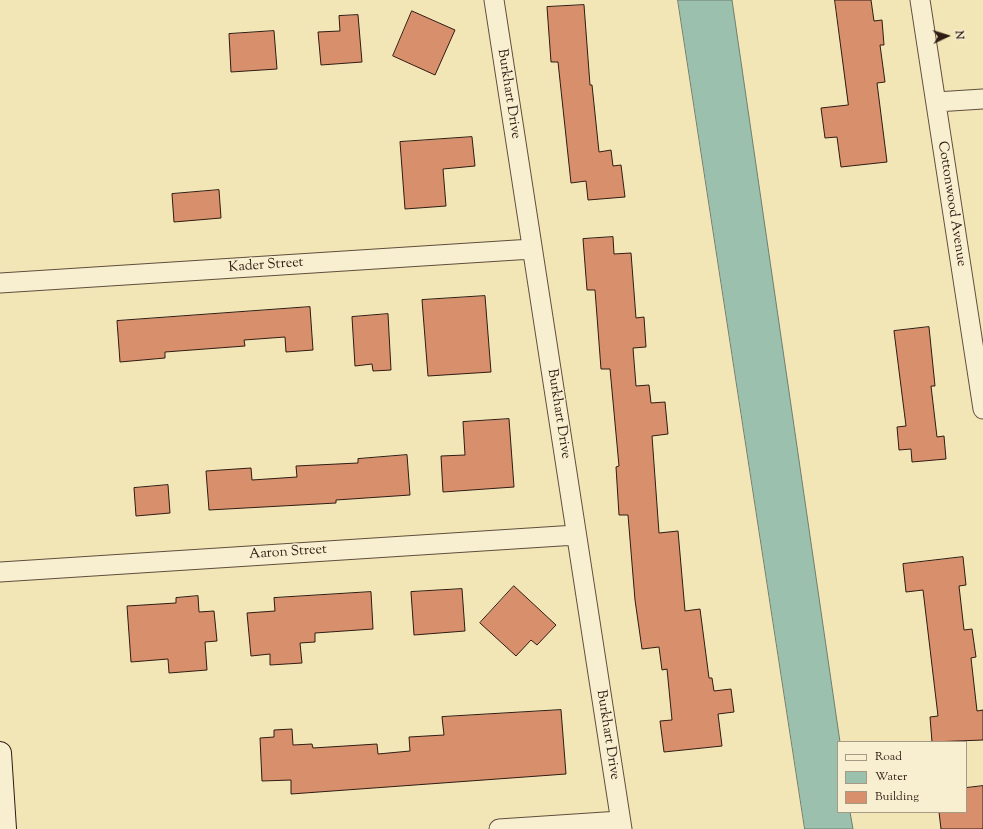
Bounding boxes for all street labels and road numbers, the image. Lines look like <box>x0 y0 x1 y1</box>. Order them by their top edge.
street label: Burkhart Drive <box>493 48 523 140</box>
street label: Cottonwood Avenue <box>933 140 969 268</box>
street label: Kader Street <box>228 255 304 277</box>
street label: Burkhart Drive <box>543 368 573 460</box>
street label: Aaron Street <box>249 542 327 564</box>
street label: Burkhart Drive <box>592 689 622 781</box>

